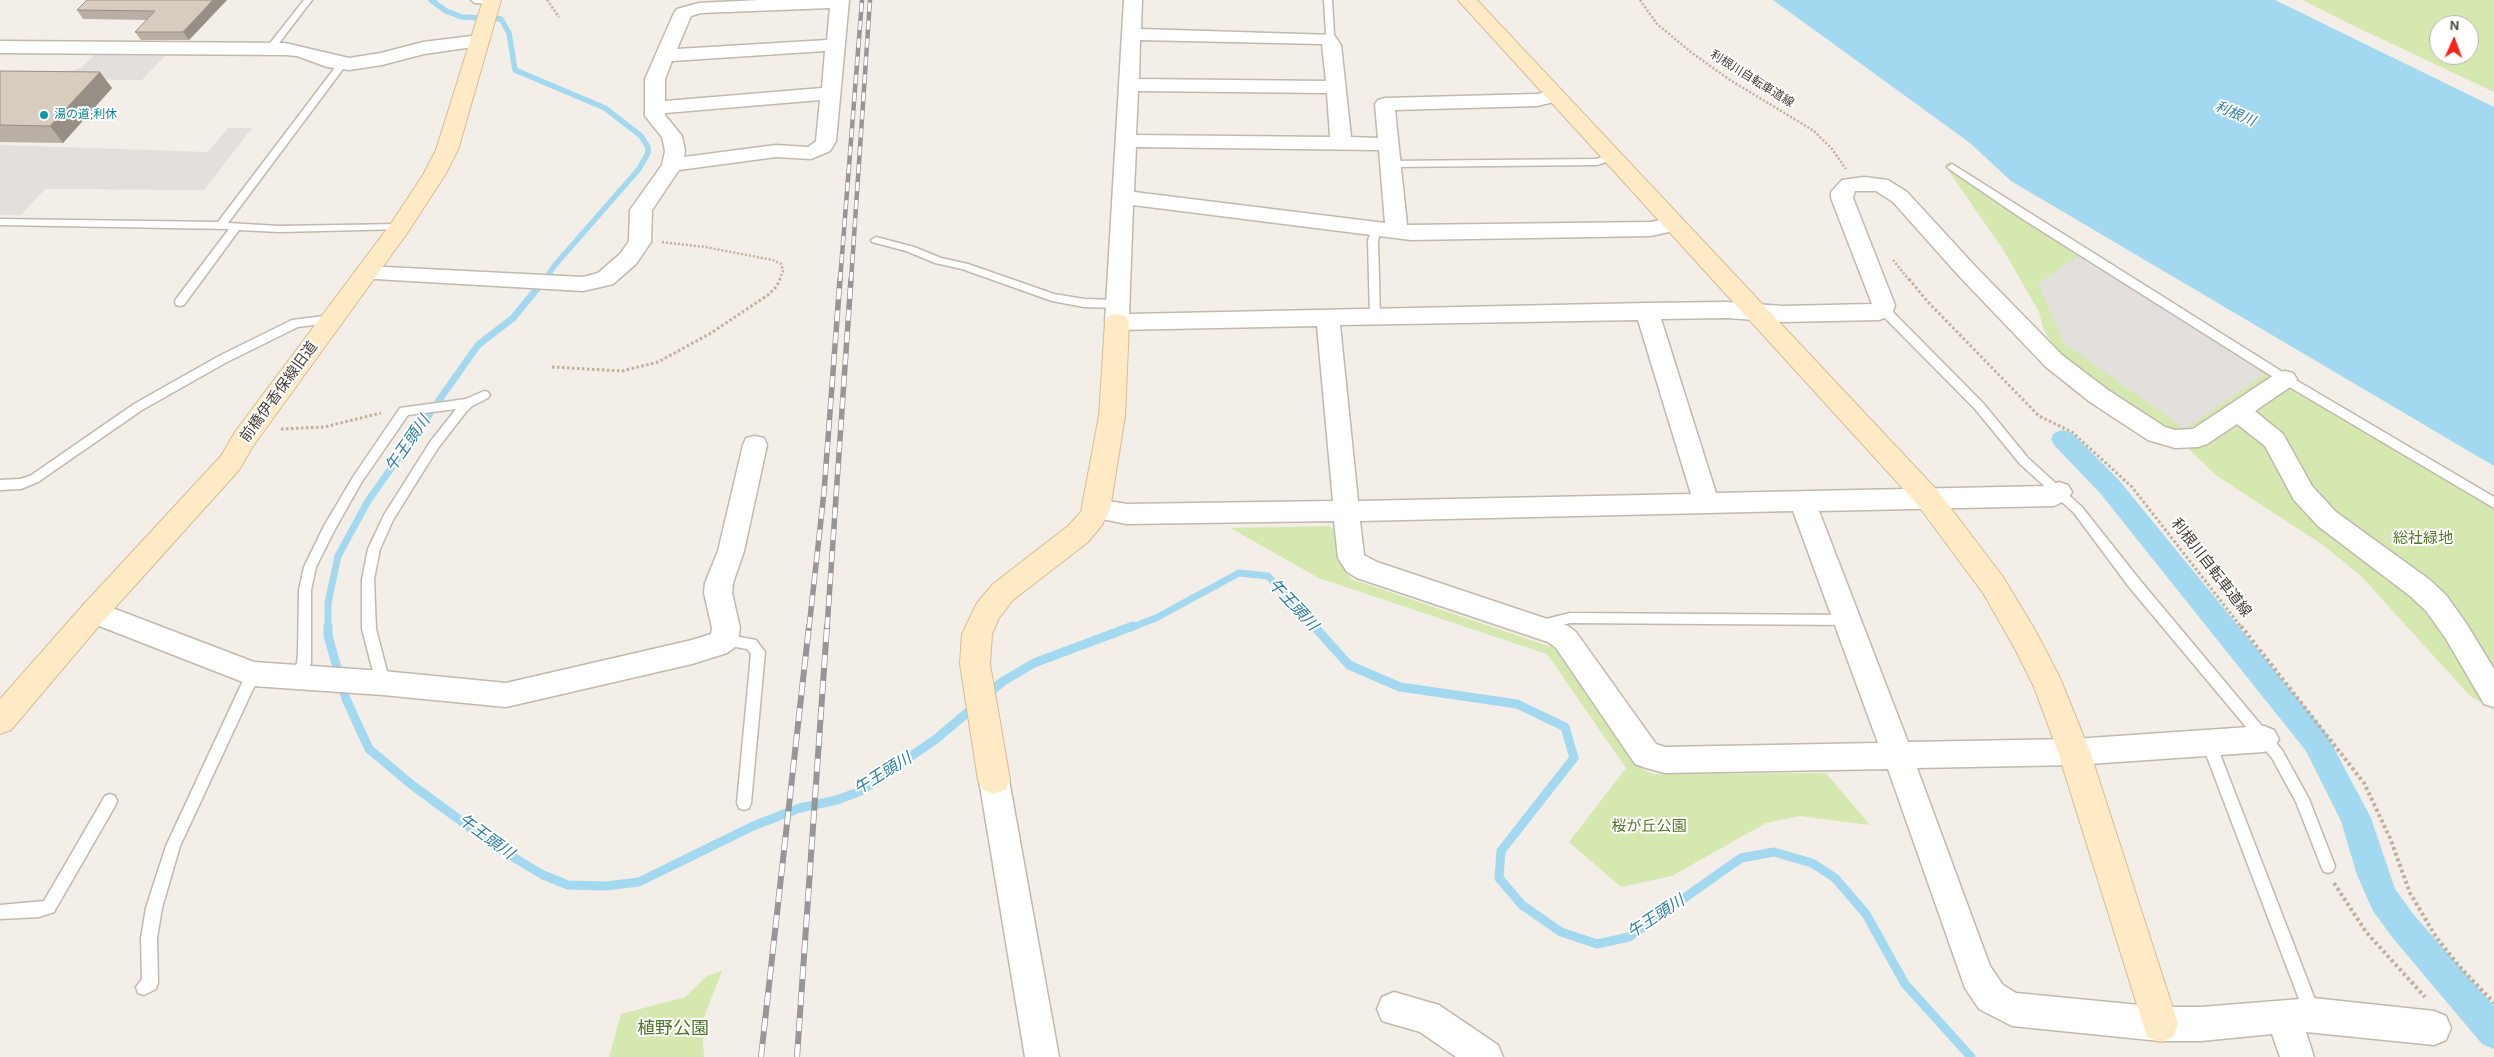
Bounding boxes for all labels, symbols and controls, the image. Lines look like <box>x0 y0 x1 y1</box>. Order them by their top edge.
north arrow <box>2429 15 2479 65</box>
text: N <box>2449 17 2460 34</box>
street label: 利根川自転車道線 <box>1707 47 1797 111</box>
water label: 利根川 <box>2212 98 2258 130</box>
place label: 湯の道;利休 <box>54 108 117 122</box>
marker: 湯の道;利休 <box>38 109 50 121</box>
street label: 前橋伊香保線旧道 <box>236 338 322 446</box>
water label: 午王頭川 <box>382 412 434 476</box>
street label: 利根川自転車道線 <box>2167 515 2255 621</box>
park label: 総社緑地 <box>2393 530 2453 548</box>
water label: 午王頭川 <box>1264 575 1322 635</box>
water label: 午王頭川 <box>851 749 915 799</box>
water label: 午王頭川 <box>454 810 518 864</box>
park label: 桜が丘公園 <box>1612 818 1686 836</box>
water label: 午王頭川 <box>1624 892 1688 942</box>
park label: 植野公園 <box>637 1018 709 1040</box>

